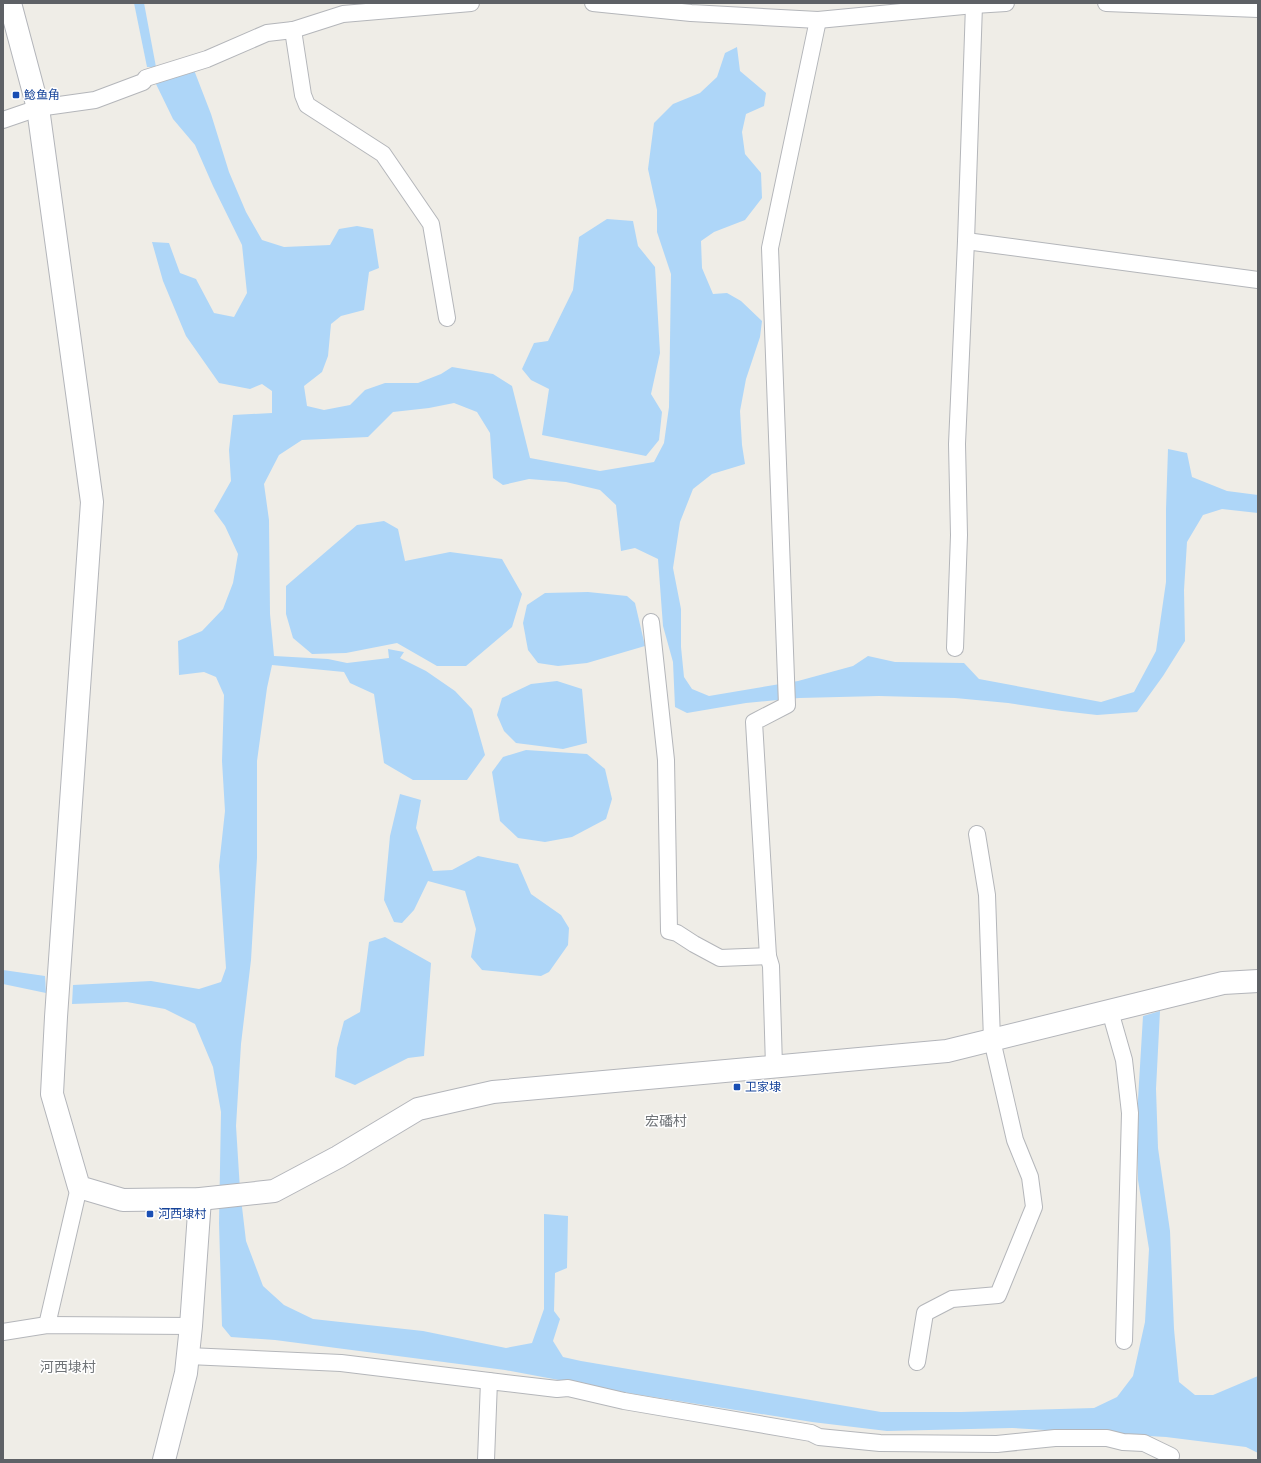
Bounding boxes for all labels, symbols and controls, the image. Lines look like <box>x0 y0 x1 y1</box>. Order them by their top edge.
place label: 鲶鱼角 <box>24 87 60 104</box>
marker: 鲶鱼角 <box>11 90 21 100</box>
place label: 卫家埭 <box>745 1079 781 1096</box>
marker: 卫家埭 <box>732 1082 742 1092</box>
district label: 宏磻村 <box>645 1112 687 1132</box>
place label: 河西埭村 <box>158 1206 207 1223</box>
marker: 河西埭村 <box>145 1209 155 1219</box>
district label: 河西埭村 <box>40 1358 96 1378</box>

